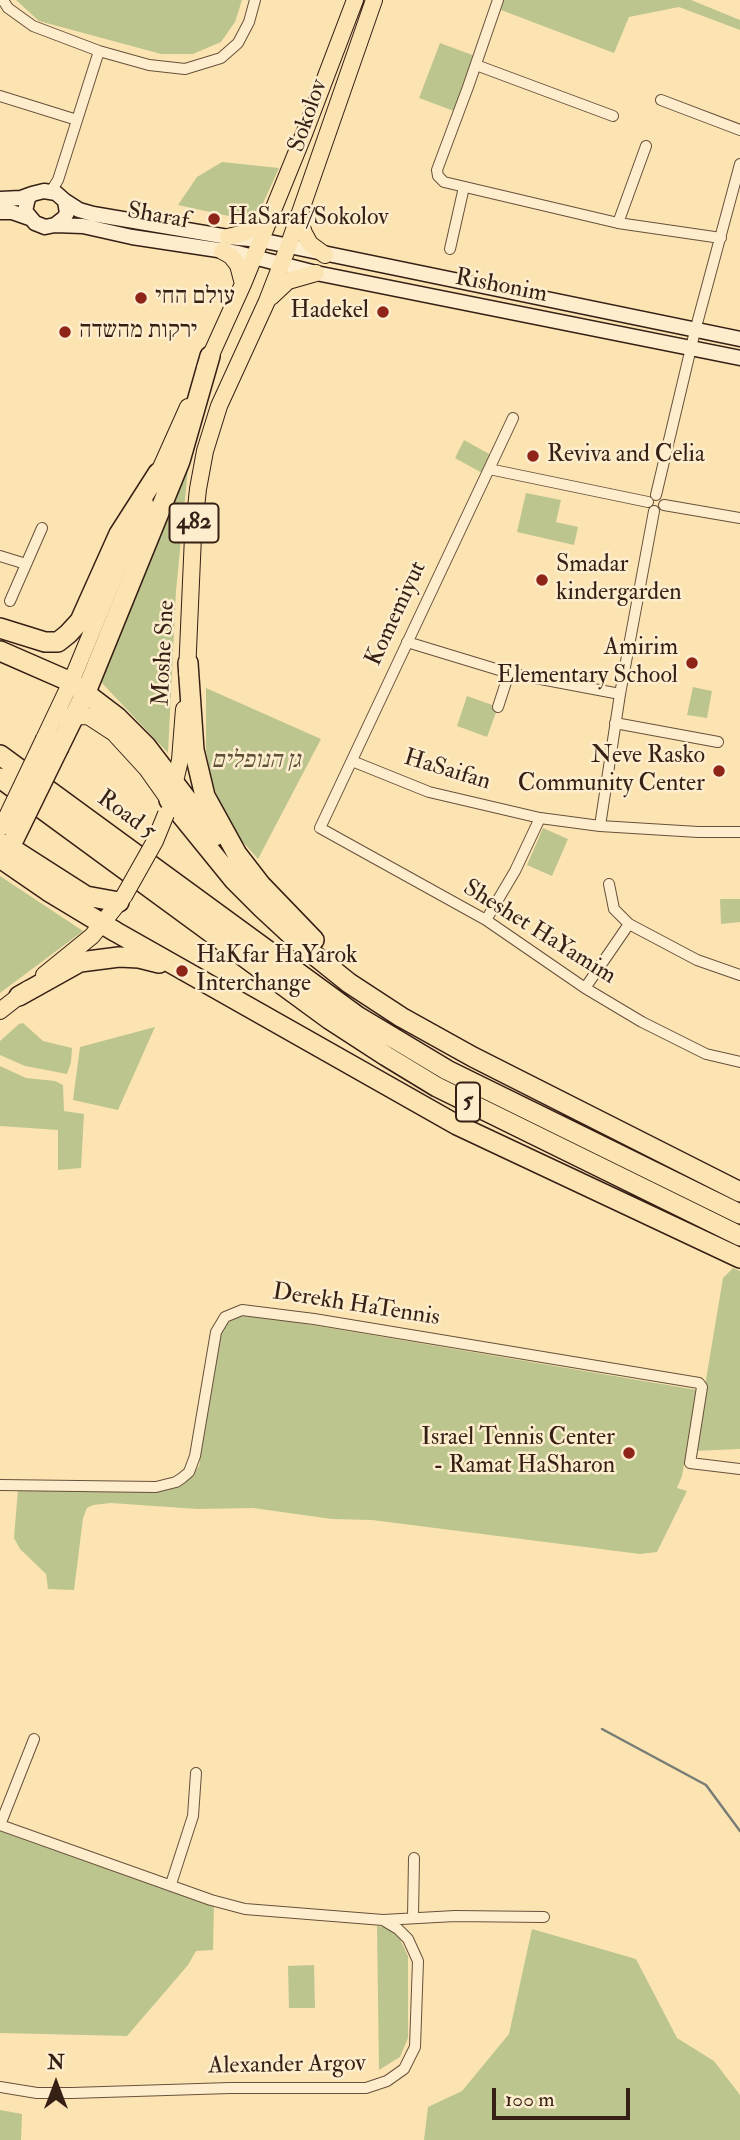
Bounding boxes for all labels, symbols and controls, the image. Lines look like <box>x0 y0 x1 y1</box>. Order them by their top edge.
street label: Sokolov <box>283 76 335 156</box>
street label: Sharaf <box>125 197 191 237</box>
place label: HaSaraf/Sokolov <box>228 205 389 233</box>
marker: HaSaraf/Sokolov <box>206 211 222 227</box>
street label: Rishonim <box>452 264 550 310</box>
place label: עולם החי <box>155 284 235 312</box>
marker: עולם החי <box>133 290 149 306</box>
place label: Hadekel <box>290 298 369 326</box>
marker: Hadekel <box>375 304 391 320</box>
place label: ירקות מהשדה <box>79 318 197 346</box>
marker: ירקות מהשדה <box>57 324 73 340</box>
place label: Reviva and Celia <box>547 442 705 470</box>
marker: Reviva and Celia <box>525 448 541 464</box>
road number: 482 <box>170 503 218 542</box>
place label: Smadar kindergarden <box>556 552 682 608</box>
street label: Komemiyut <box>360 557 434 671</box>
marker: Smadar kindergarden <box>534 572 550 588</box>
street label: Moshe Sne <box>148 599 182 707</box>
place label: Amirim Elementary School <box>497 635 678 691</box>
marker: Amirim Elementary School <box>684 655 700 671</box>
place label: Neve Rasko Community Center <box>518 743 705 799</box>
street label: HaSaifan <box>400 744 494 798</box>
park label: גן הנופלים <box>211 748 301 776</box>
marker: Neve Rasko Community Center <box>711 763 727 779</box>
street label: Road 5 <box>91 785 161 847</box>
street label: Sheshet HaYamim <box>457 874 621 992</box>
place label: HaKfar HaYarok Interchange <box>196 943 358 999</box>
marker: HaKfar HaYarok Interchange <box>174 963 190 979</box>
road number: 5 <box>456 1082 480 1121</box>
street label: Derekh HaTennis <box>270 1279 442 1333</box>
place label: Israel Tennis Center - Ramat HaSharon <box>421 1425 615 1481</box>
marker: Israel Tennis Center - Ramat HaSharon <box>621 1445 637 1461</box>
north arrow <box>21 2049 91 2119</box>
street label: Alexander Argov <box>208 2050 366 2082</box>
text: N <box>47 2051 65 2075</box>
scale bar <box>495 2074 633 2118</box>
text: 100 m <box>505 2086 555 2113</box>

